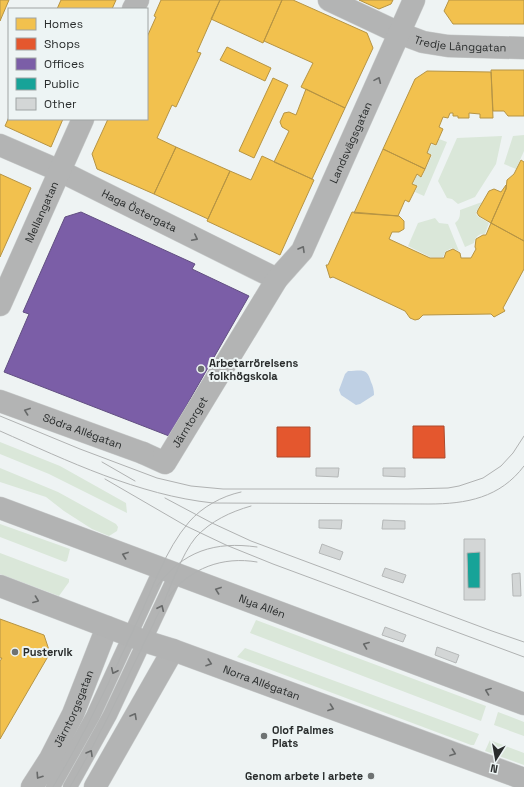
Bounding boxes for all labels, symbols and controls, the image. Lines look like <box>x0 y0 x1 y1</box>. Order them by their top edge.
legend <box>8 8 148 120</box>
text: Homes <box>44 16 83 32</box>
street label: Tredje Långgatan <box>412 32 507 55</box>
text: Shops <box>44 36 80 52</box>
text: Offices <box>44 56 84 72</box>
text: Public <box>44 76 79 92</box>
one-way arrow <box>373 76 381 84</box>
text: Other <box>44 96 77 112</box>
street label: Landsvägsgatan <box>326 100 375 185</box>
street label: Mellangatan <box>22 179 61 245</box>
street label: Haga Östergata <box>99 186 180 235</box>
one-way arrow <box>191 233 198 241</box>
one-way arrow <box>297 246 304 253</box>
place label: Arbetarrörelsens folkhögskola <box>209 356 298 383</box>
marker: Arbetarrörelsens folkhögskola <box>196 364 206 374</box>
street label: Järntorget <box>169 394 211 450</box>
one-way arrow <box>24 407 31 416</box>
street label: Södra Allégatan <box>41 410 124 452</box>
one-way arrow <box>121 551 128 560</box>
one-way arrow <box>214 586 221 594</box>
street label: Nya Allén <box>237 591 288 621</box>
one-way arrow <box>33 595 40 603</box>
one-way arrow <box>156 604 164 612</box>
one-way arrow <box>362 641 369 650</box>
place label: Pustervik <box>23 645 74 659</box>
marker: Pustervik <box>10 647 20 657</box>
one-way arrow <box>206 659 213 667</box>
street label: Norra Allégatan <box>221 662 302 703</box>
one-way arrow <box>111 666 119 674</box>
street label: Järntorgsgatan <box>50 668 97 750</box>
one-way arrow <box>484 687 491 695</box>
one-way arrow <box>328 703 335 712</box>
one-way arrow <box>130 713 137 720</box>
place label: Olof Palmes Plats <box>272 723 334 750</box>
marker: Olof Palmes Plats <box>259 731 269 741</box>
north arrow <box>476 739 516 779</box>
one-way arrow <box>450 748 457 757</box>
one-way arrow <box>85 750 92 757</box>
text: N <box>489 761 499 776</box>
place label: Genom arbete i arbete <box>245 769 363 783</box>
one-way arrow <box>37 771 44 778</box>
marker: Genom arbete i arbete <box>366 771 376 781</box>

